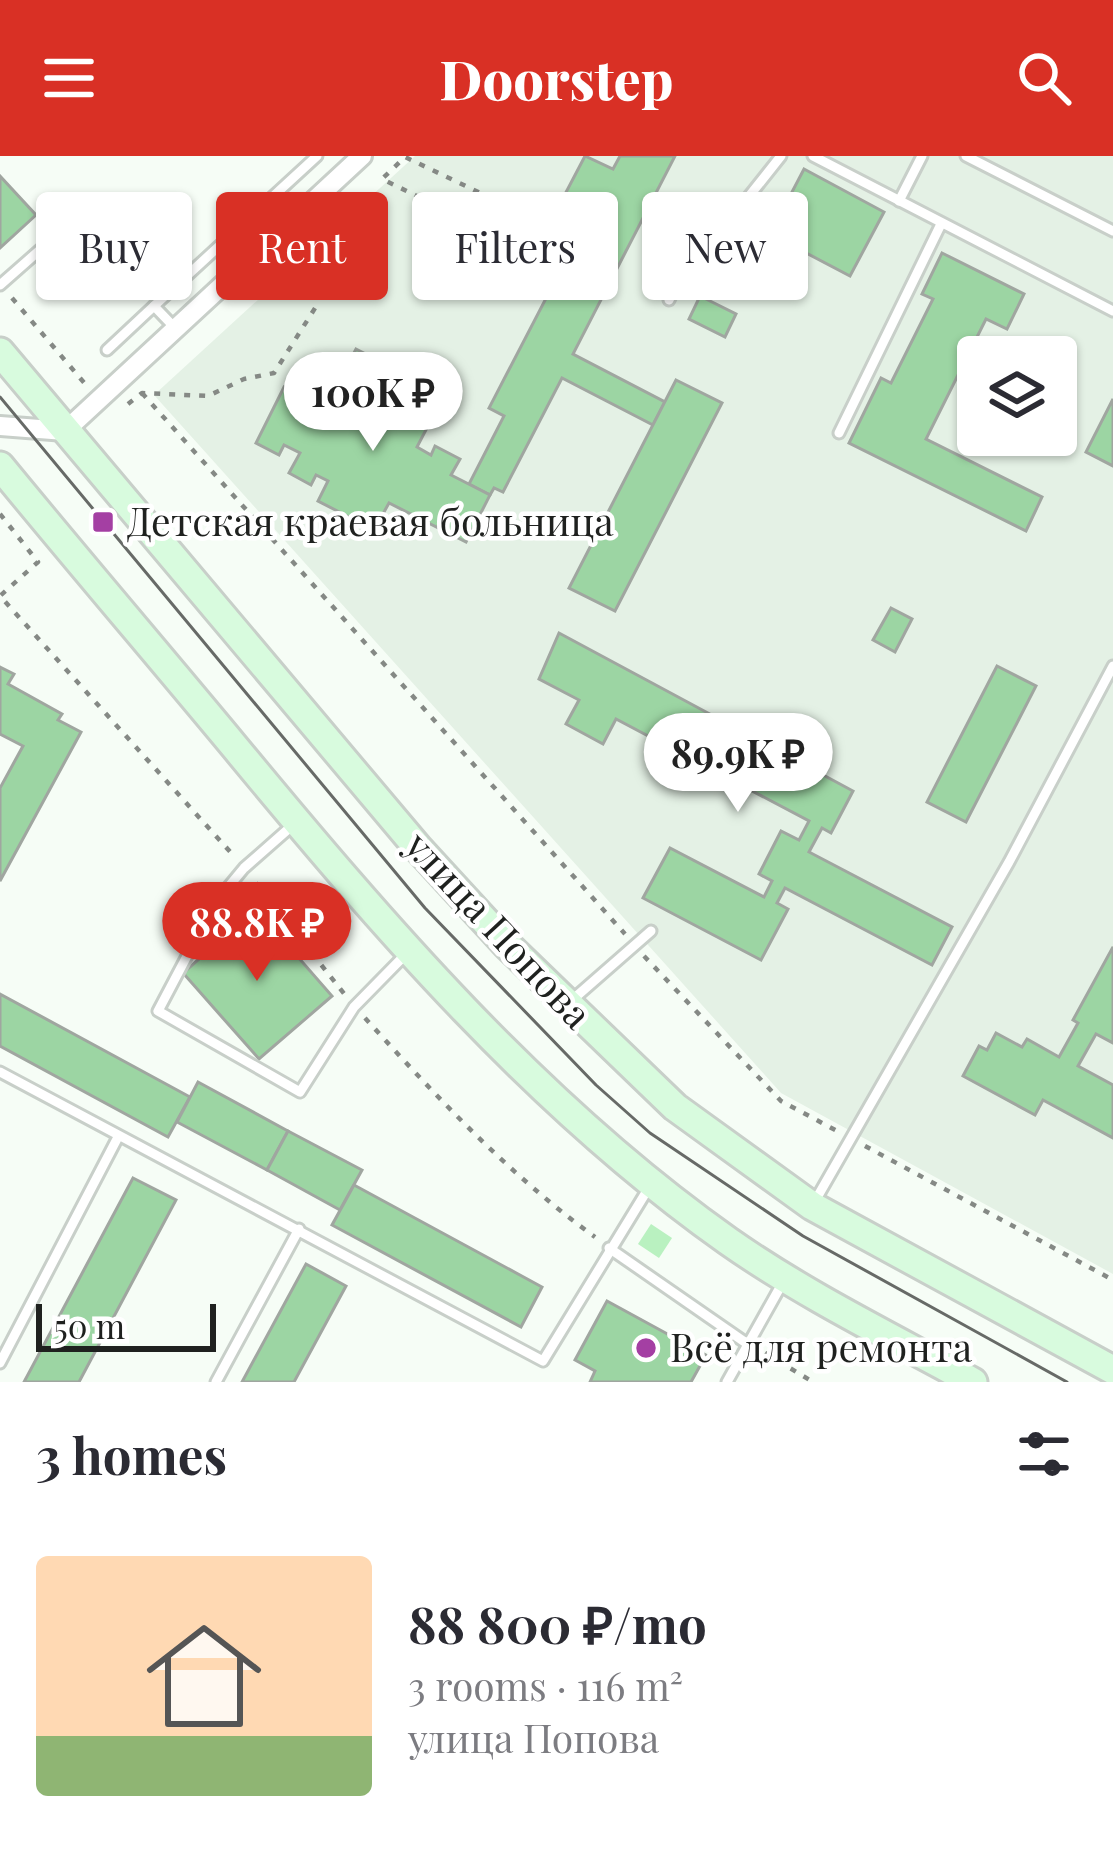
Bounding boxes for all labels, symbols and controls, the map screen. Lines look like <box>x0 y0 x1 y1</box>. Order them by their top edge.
text: Doorstep <box>440 42 673 114</box>
icon: menu <box>36 45 102 111</box>
icon: search <box>1011 45 1077 111</box>
chip: Buy <box>36 192 192 300</box>
chip: Rent <box>216 192 388 300</box>
chip: Filters <box>412 192 618 300</box>
chip: New <box>642 192 808 300</box>
map controls <box>957 336 1077 456</box>
button: layers <box>957 336 1077 456</box>
pin: 100K ₽ <box>275 352 471 454</box>
text: 100K ₽ <box>311 365 435 417</box>
place label: Детская краевая больница <box>127 494 614 546</box>
marker: Детская краевая больница <box>90 509 116 535</box>
pin: 89.9K ₽ <box>627 713 849 815</box>
text: 89.9K ₽ <box>671 726 805 778</box>
street label: улица Попова <box>394 818 605 1039</box>
pin: 88.8K ₽ <box>146 882 368 984</box>
text: 88.8K ₽ <box>189 895 325 947</box>
scale bar <box>36 1298 216 1351</box>
text: 50 m <box>54 1303 125 1347</box>
place label: Всё для ремонта <box>670 1320 973 1372</box>
marker: Всё для ремонта <box>633 1335 659 1361</box>
text: 3 homes <box>36 1420 227 1488</box>
icon: filters <box>1011 1421 1077 1487</box>
text: 88 800 ₽/mo <box>408 1589 707 1657</box>
icon: home <box>132 1604 276 1748</box>
text: 3 rooms · 116 m² <box>408 1659 683 1711</box>
text: улица Попова <box>408 1711 659 1763</box>

